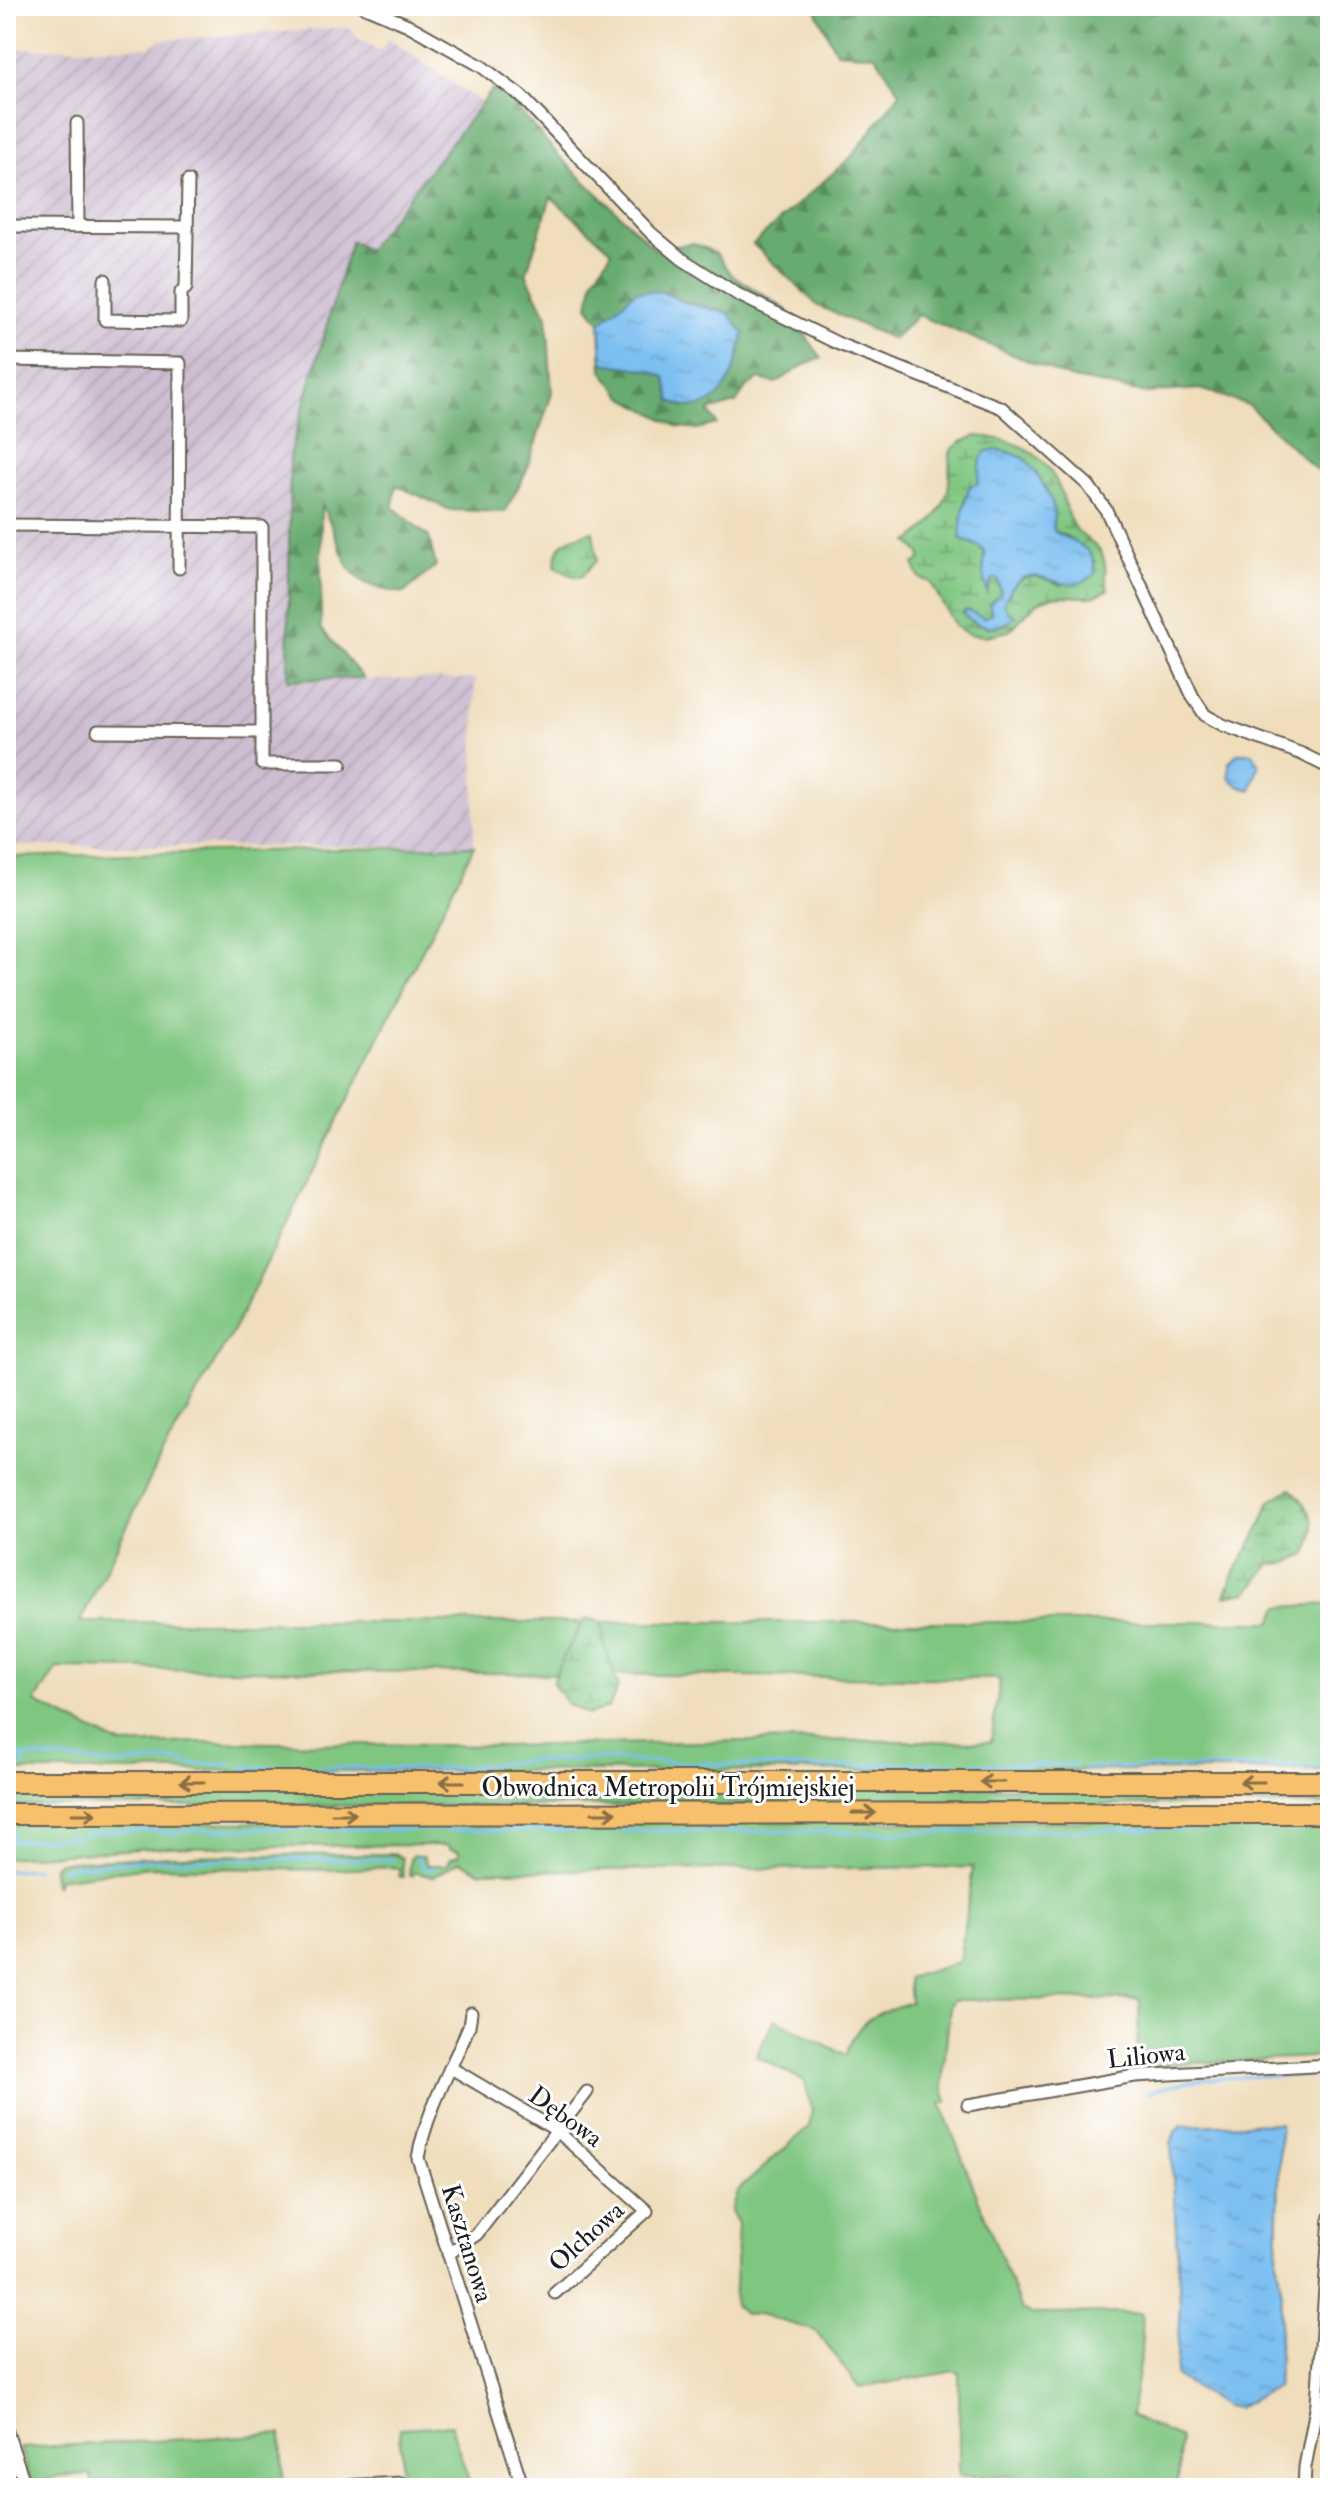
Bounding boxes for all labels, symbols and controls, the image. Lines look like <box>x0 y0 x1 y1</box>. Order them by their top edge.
street label: Obwodnica Metropolii Trójmiejskiej <box>482 1772 855 1805</box>
one-way arrow <box>179 1774 206 1790</box>
one-way arrow <box>439 1774 466 1790</box>
one-way arrow <box>979 1774 1006 1790</box>
one-way arrow <box>1239 1774 1266 1790</box>
one-way arrow <box>590 1805 617 1821</box>
one-way arrow <box>850 1805 877 1821</box>
one-way arrow <box>70 1806 97 1822</box>
one-way arrow <box>330 1806 357 1822</box>
street label: Liliowa <box>1106 2036 1187 2076</box>
street label: Dębowa <box>522 2079 609 2155</box>
street label: Kasztanowa <box>434 2180 500 2307</box>
street label: Olchowa <box>542 2194 631 2279</box>

